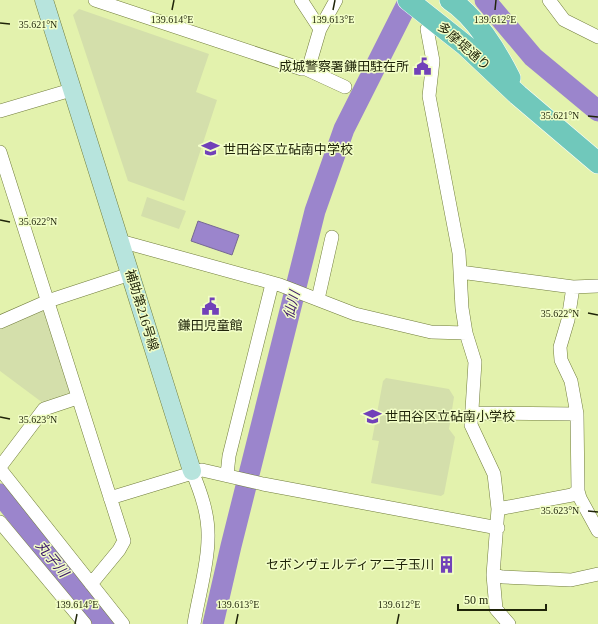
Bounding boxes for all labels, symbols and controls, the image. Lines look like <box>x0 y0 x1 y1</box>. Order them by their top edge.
text: 139.614°E <box>151 14 193 25</box>
text: 139.613°E <box>312 14 354 25</box>
text: 139.612°E <box>474 14 516 25</box>
text: 35.621°N <box>19 19 57 30</box>
street label: 多摩堤通り <box>435 19 493 73</box>
public building icon: 成城警察署鎌田駐在所 <box>412 56 432 76</box>
place label: 成城警察署鎌田駐在所 <box>279 59 409 74</box>
text: 35.621°N <box>541 110 579 121</box>
school or university icon: 世田谷区立砧南中学校 <box>200 139 220 159</box>
place label: 世田谷区立砧南中学校 <box>223 142 353 157</box>
text: 35.622°N <box>19 216 57 227</box>
street label: 補助第216号線 <box>122 267 162 353</box>
water label: 仙川 <box>281 288 303 320</box>
public building icon: 鎌田児童館 <box>200 296 220 316</box>
text: 35.622°N <box>541 308 579 319</box>
place label: 鎌田児童館 <box>177 318 243 333</box>
school or university icon: 世田谷区立砧南小学校 <box>362 406 382 426</box>
place label: 世田谷区立砧南小学校 <box>385 409 515 424</box>
text: 35.623°N <box>19 414 57 425</box>
text: 35.623°N <box>541 505 579 516</box>
water label: 丸子川 <box>33 538 72 582</box>
building icon: セボンヴェルディア二子玉川 <box>437 554 457 574</box>
place label: セボンヴェルディア二子玉川 <box>266 557 434 572</box>
scale bar <box>458 586 546 612</box>
text: 50 m <box>464 593 489 607</box>
text: 139.614°E <box>56 599 98 610</box>
text: 139.613°E <box>217 599 259 610</box>
text: 139.612°E <box>378 599 420 610</box>

